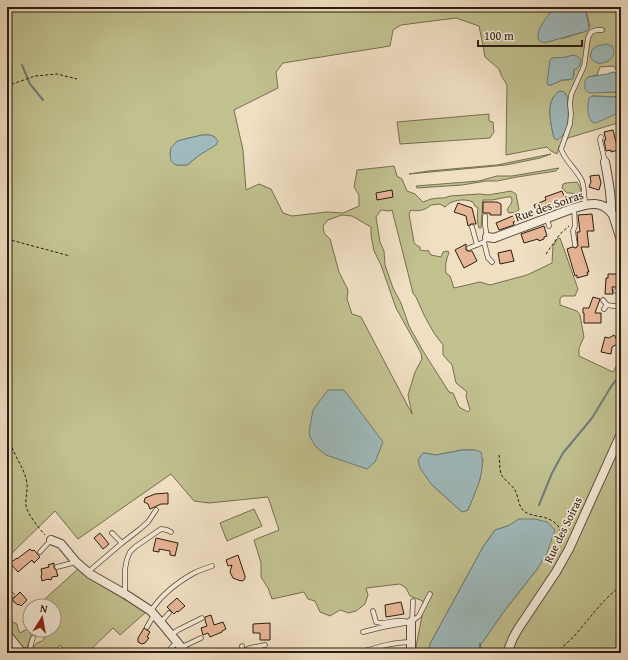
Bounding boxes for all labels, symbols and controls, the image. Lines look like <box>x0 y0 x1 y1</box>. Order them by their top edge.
scale bar <box>478 22 582 48</box>
text: 100 m <box>484 27 514 44</box>
street label: Rue des Soiras <box>512 186 586 225</box>
street label: Rue des Soiras <box>539 494 586 566</box>
north arrow <box>22 598 62 638</box>
text: N <box>39 600 50 617</box>

